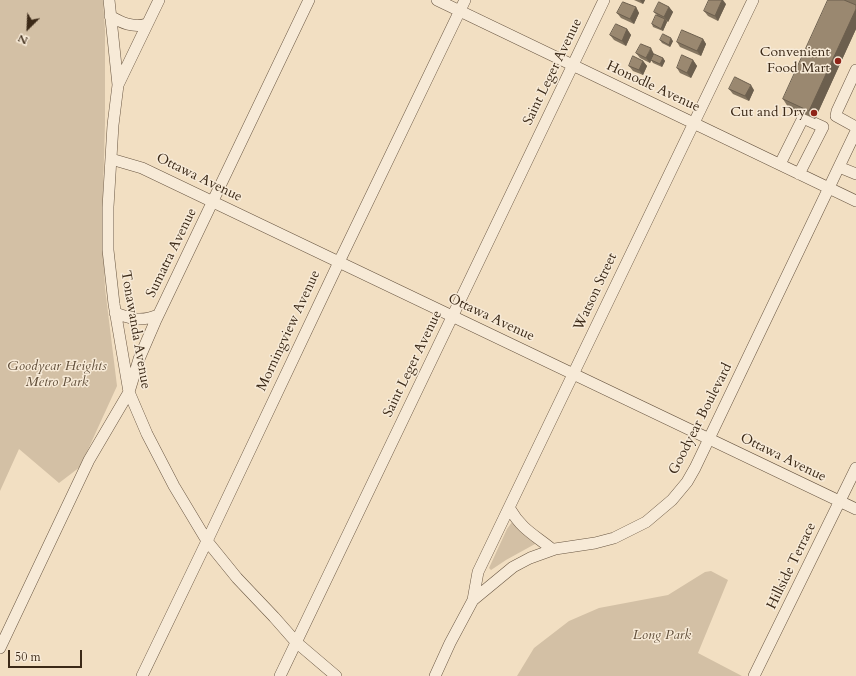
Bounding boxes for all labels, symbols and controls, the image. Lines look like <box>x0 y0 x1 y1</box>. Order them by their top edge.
north arrow <box>8 8 48 48</box>
street label: Saint Leger Avenue <box>520 16 586 128</box>
text: N <box>16 31 30 48</box>
place label: Convenient Food Mart <box>760 45 830 78</box>
marker: Convenient Food Mart <box>833 56 843 66</box>
street label: Honodle Avenue <box>604 58 702 116</box>
place label: Cut and Dry <box>730 105 806 121</box>
marker: Cut and Dry <box>809 108 819 118</box>
street label: Ottawa Avenue <box>153 150 245 206</box>
street label: Sumatra Avenue <box>143 206 201 300</box>
street label: Watson Street <box>571 251 621 333</box>
street label: Morningview Avenue <box>254 268 324 394</box>
street label: Tonawanda Avenue <box>116 270 154 390</box>
street label: Ottawa Avenue <box>445 291 537 345</box>
street label: Saint Leger Avenue <box>380 308 446 420</box>
park label: Goodyear Heights Metro Park <box>7 359 107 392</box>
street label: Goodyear Boulevard <box>666 361 736 477</box>
street label: Ottawa Avenue <box>737 430 829 486</box>
street label: Hillside Terrace <box>764 520 820 612</box>
park label: Long Park <box>633 628 691 644</box>
scale bar <box>10 642 84 668</box>
text: 50 m <box>15 649 41 665</box>

